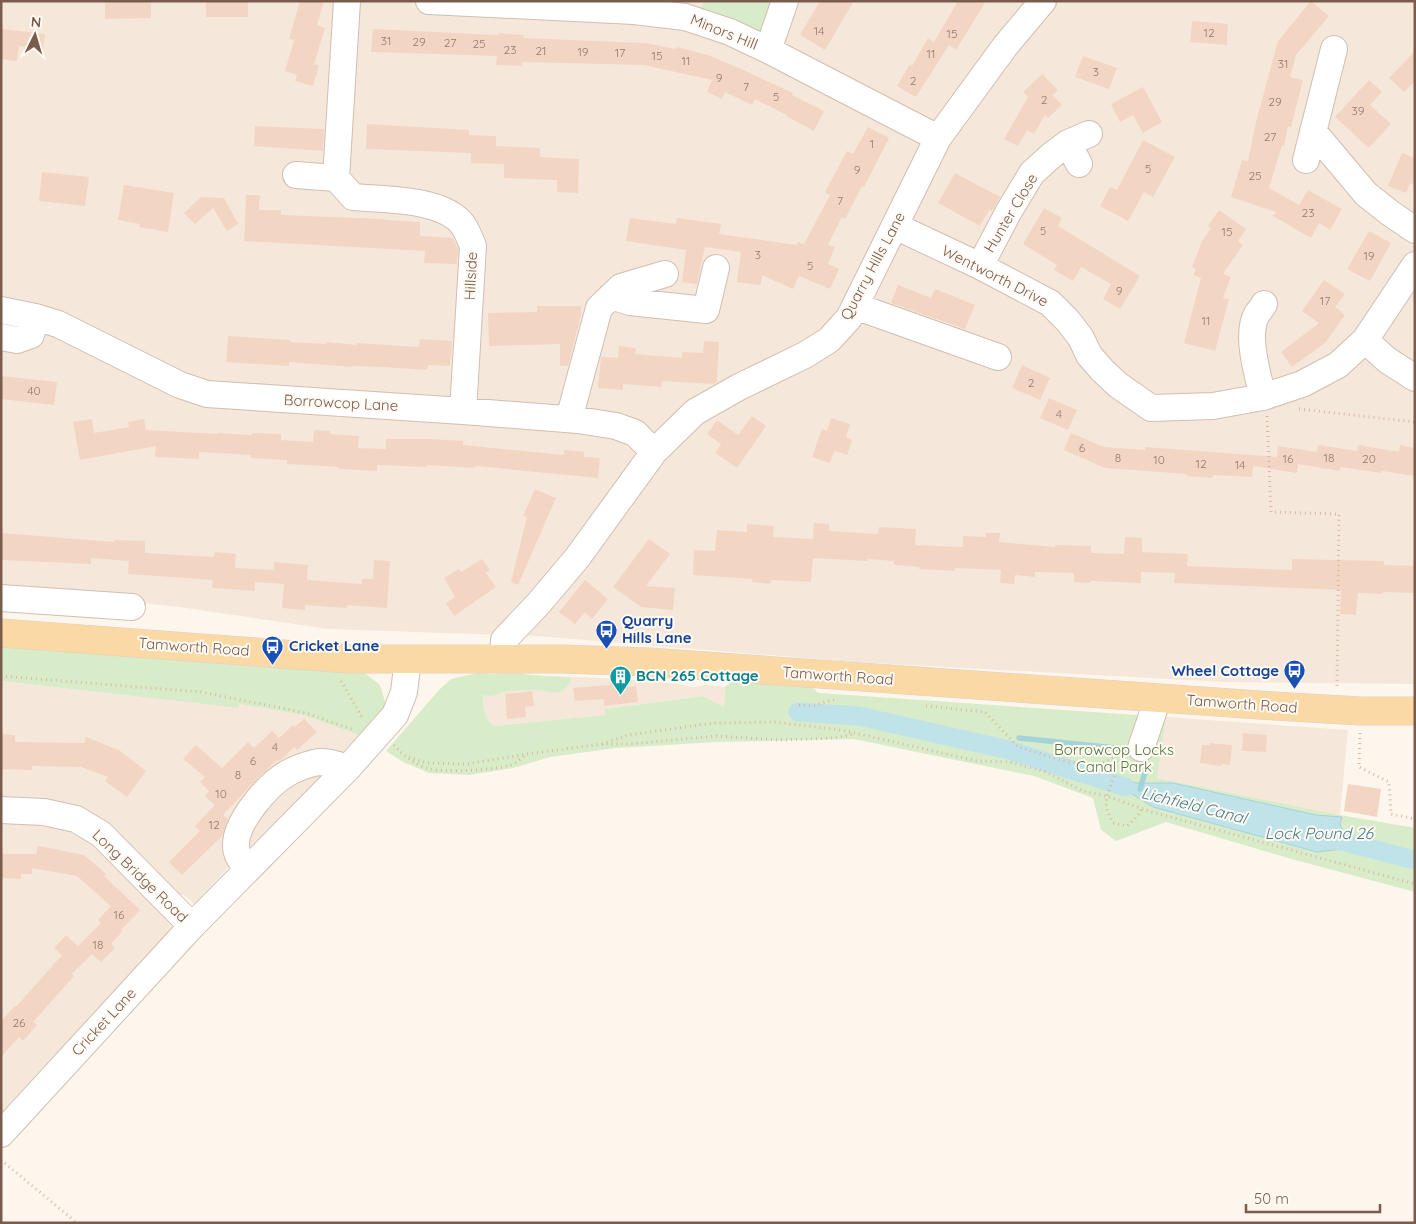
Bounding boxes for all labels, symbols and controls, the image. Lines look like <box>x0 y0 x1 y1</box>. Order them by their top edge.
street label: Minors Hill <box>688 9 761 54</box>
north arrow <box>10 10 60 60</box>
text: N <box>30 13 42 31</box>
house number: 14 <box>814 23 824 38</box>
house number: 12 <box>1203 25 1215 40</box>
house number: 15 <box>947 26 957 41</box>
house number: 31 <box>381 33 391 48</box>
house number: 29 <box>412 34 426 49</box>
house number: 27 <box>444 35 456 50</box>
house number: 25 <box>472 36 486 51</box>
house number: 23 <box>504 42 516 57</box>
house number: 21 <box>535 43 547 58</box>
house number: 19 <box>577 44 589 59</box>
house number: 17 <box>615 45 625 60</box>
house number: 11 <box>927 46 935 61</box>
house number: 15 <box>652 48 662 63</box>
house number: 11 <box>682 53 690 68</box>
house number: 31 <box>1278 56 1288 71</box>
house number: 3 <box>1093 64 1099 79</box>
house number: 9 <box>716 70 723 85</box>
house number: 2 <box>910 73 917 88</box>
house number: 7 <box>743 79 749 94</box>
house number: 5 <box>773 89 779 104</box>
house number: 2 <box>1041 92 1048 107</box>
house number: 29 <box>1268 94 1282 109</box>
house number: 39 <box>1352 103 1365 118</box>
house number: 27 <box>1264 129 1276 144</box>
house number: 1 <box>870 136 874 151</box>
house number: 5 <box>1145 161 1151 176</box>
house number: 9 <box>854 162 861 177</box>
house number: 25 <box>1248 168 1262 183</box>
street label: Hunter Close <box>980 170 1042 256</box>
house number: 7 <box>837 193 843 208</box>
house number: 23 <box>1302 205 1314 220</box>
street label: Quarry Hills Lane <box>836 208 909 323</box>
house number: 5 <box>1040 223 1046 238</box>
house number: 15 <box>1222 224 1232 239</box>
street label: Wentworth Drive <box>939 241 1052 311</box>
house number: 3 <box>755 247 761 262</box>
house number: 19 <box>1363 248 1375 263</box>
street label: Hillside <box>460 251 481 301</box>
house number: 5 <box>807 258 813 273</box>
house number: 9 <box>1116 283 1123 298</box>
house number: 17 <box>1320 293 1330 308</box>
house number: 11 <box>1202 313 1210 328</box>
house number: 2 <box>1028 375 1035 390</box>
house number: 40 <box>27 383 41 398</box>
street label: Borrowcop Lane <box>283 390 399 415</box>
house number: 4 <box>1056 406 1062 421</box>
house number: 6 <box>1079 440 1086 455</box>
house number: 8 <box>1115 450 1121 465</box>
house number: 18 <box>1324 450 1334 465</box>
house number: 16 <box>1283 451 1294 466</box>
house number: 20 <box>1362 451 1376 466</box>
house number: 10 <box>1153 452 1165 467</box>
house number: 12 <box>1195 456 1207 471</box>
house number: 14 <box>1235 457 1245 472</box>
place label: Quarry Hills Lane <box>622 611 692 647</box>
bus stop icon: Quarry Hills Lane <box>594 618 618 649</box>
street label: Tamworth Road <box>138 633 250 660</box>
bus stop icon: Cricket Lane <box>261 634 285 665</box>
place label: Cricket Lane <box>289 636 379 655</box>
bus stop icon: Wheel Cottage <box>1283 659 1307 690</box>
place label: Wheel Cottage <box>1172 661 1279 680</box>
street label: Tamworth Road <box>782 662 894 689</box>
building icon: BCN 265 Cottage <box>608 664 632 695</box>
place label: BCN 265 Cottage <box>636 666 759 685</box>
street label: Tamworth Road <box>1186 690 1298 717</box>
house number: 4 <box>272 739 278 754</box>
park label: Borrowcop Locks Canal Park <box>1054 740 1174 776</box>
house number: 6 <box>250 753 257 768</box>
house number: 8 <box>235 767 241 782</box>
water label: Lichfield Canal <box>1139 782 1251 828</box>
house number: 10 <box>215 786 227 801</box>
house number: 12 <box>208 817 220 832</box>
water label: Lock Pound 26 <box>1265 823 1375 843</box>
street label: Long Bridge Road <box>88 825 192 926</box>
house number: 16 <box>114 907 125 922</box>
house number: 18 <box>93 937 103 952</box>
street label: Cricket Lane <box>67 984 140 1060</box>
house number: 26 <box>12 1015 26 1030</box>
scale bar <box>1246 1182 1380 1214</box>
text: 50 m <box>1254 1189 1289 1208</box>

